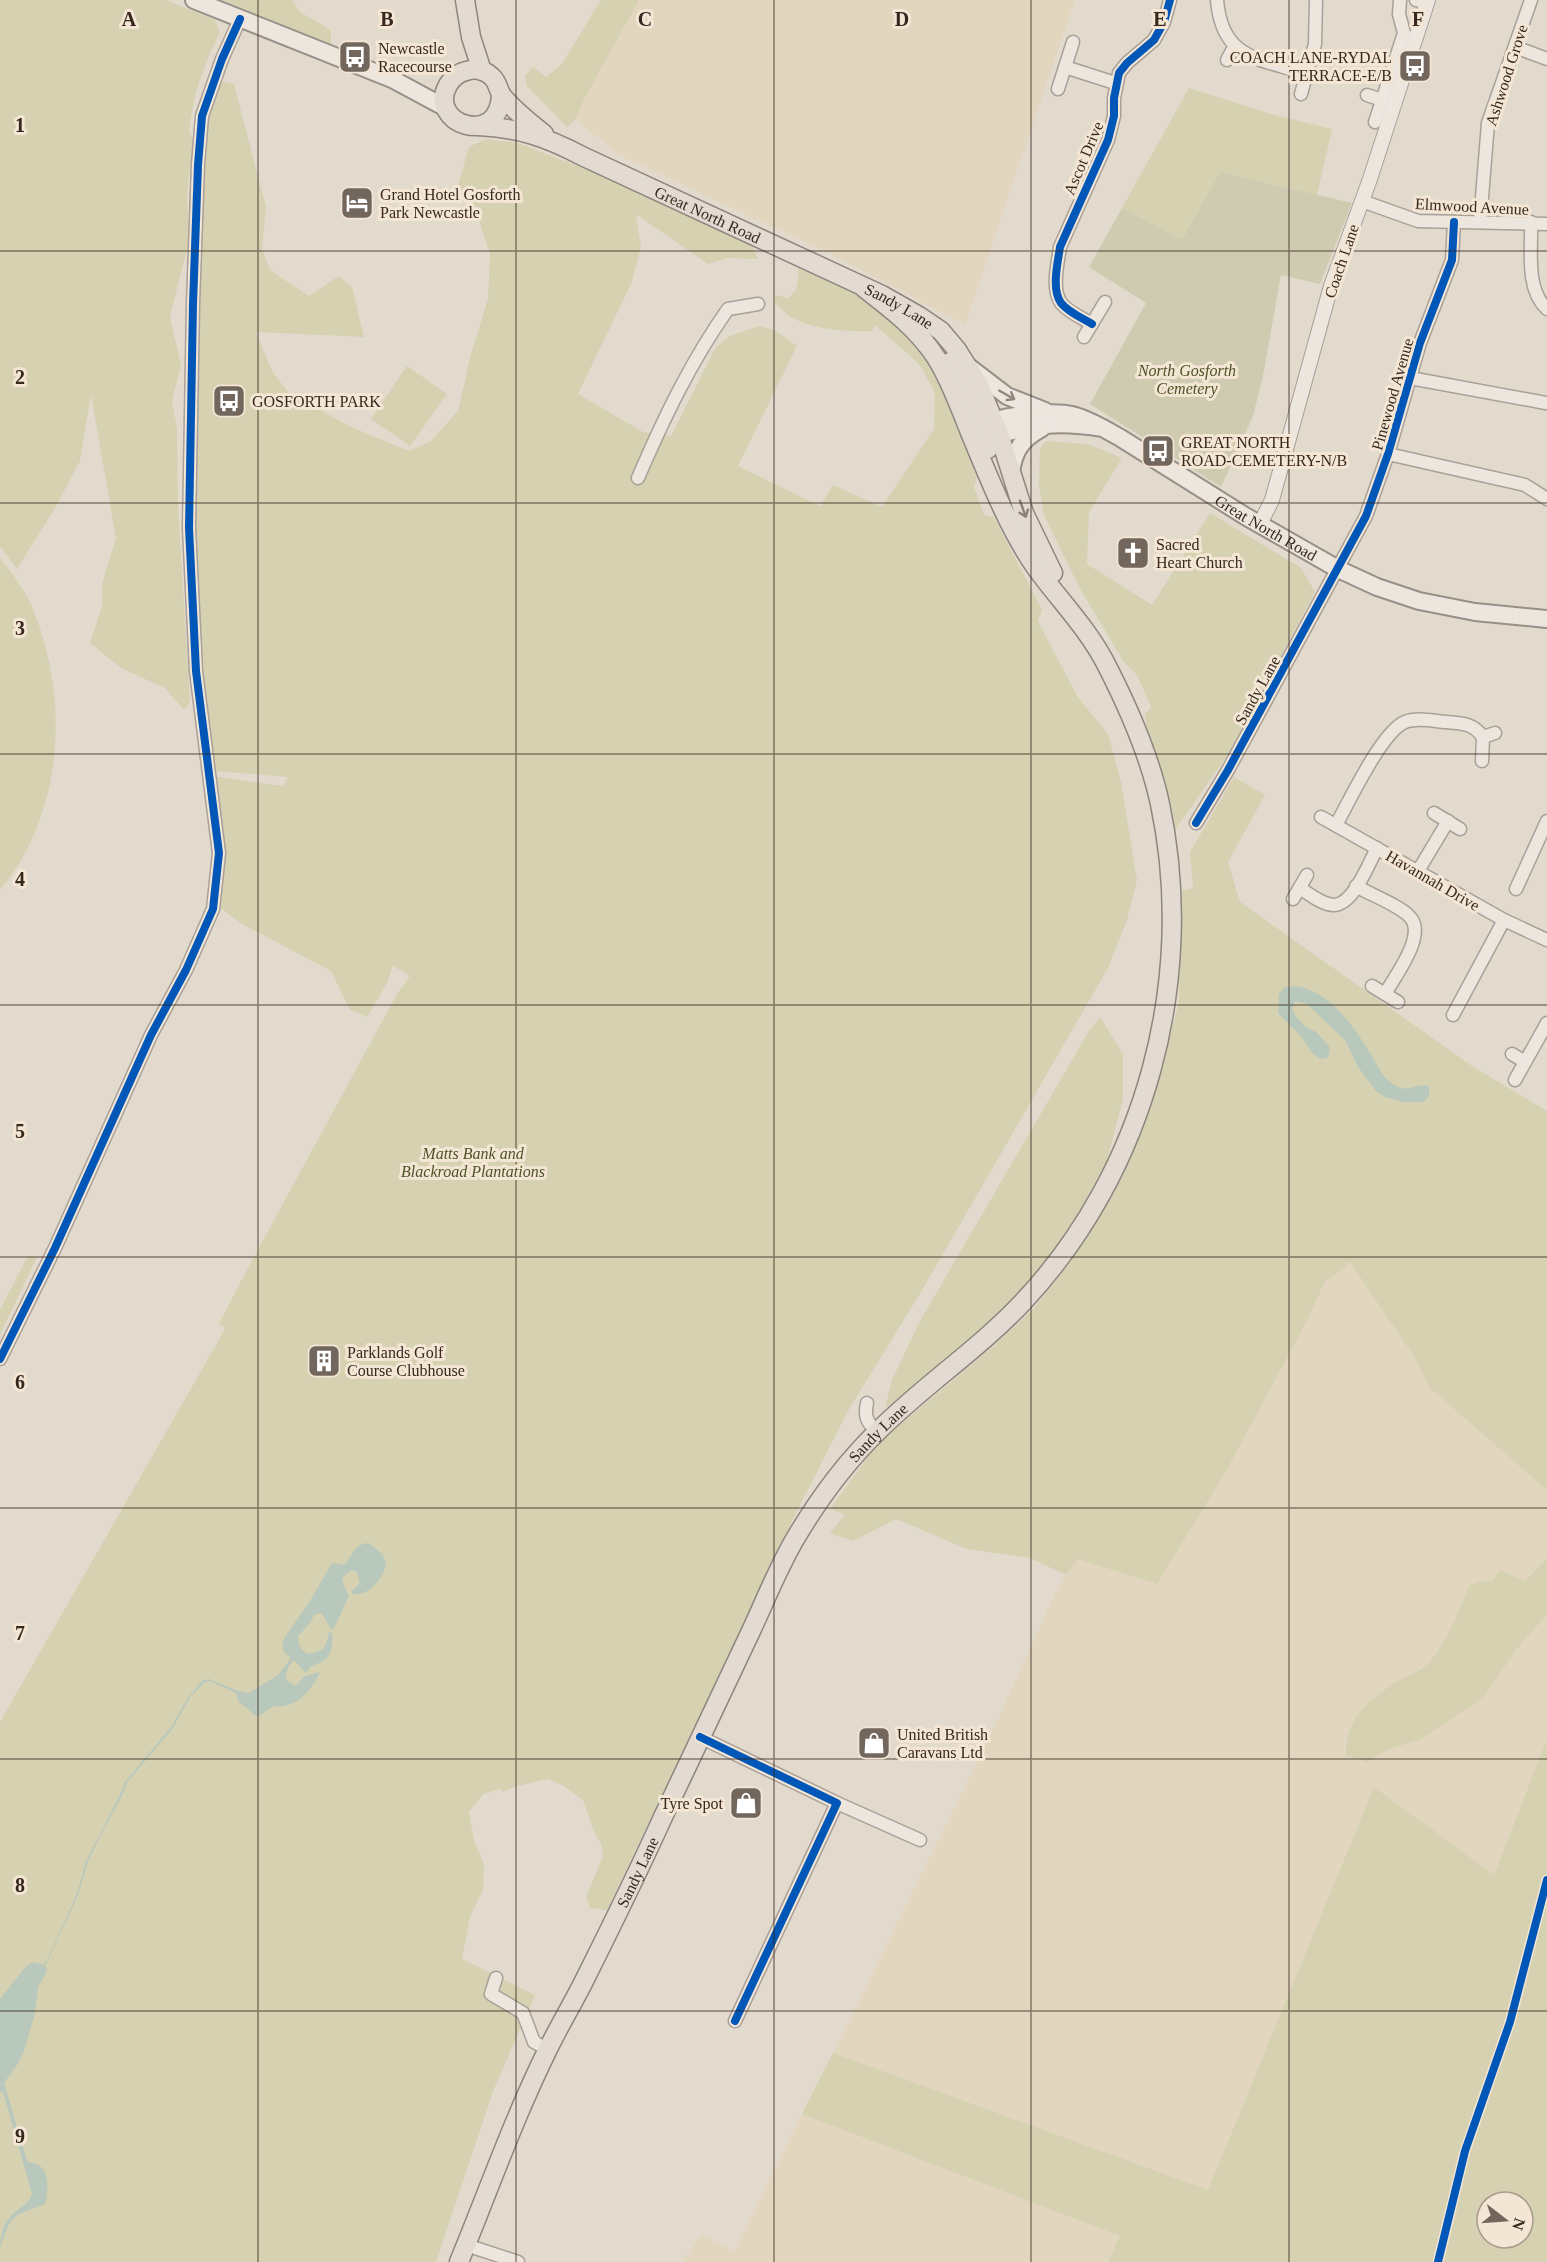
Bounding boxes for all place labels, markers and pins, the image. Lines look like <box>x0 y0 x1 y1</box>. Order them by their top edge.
bus stop icon: Newcastle Racecourse <box>337 39 373 75</box>
place label: Newcastle Racecourse <box>378 40 452 75</box>
bus stop icon: COACH LANE-RYDAL TERRACE-E/B <box>1397 48 1433 84</box>
place label: COACH LANE-RYDAL TERRACE-E/B <box>1230 49 1392 84</box>
hotel icon: Grand Hotel Gosforth Park Newcastle <box>339 185 375 221</box>
place label: Grand Hotel Gosforth Park Newcastle <box>380 186 520 221</box>
bus stop icon: GOSFORTH PARK <box>211 383 247 419</box>
place label: GOSFORTH PARK <box>252 393 381 410</box>
bus stop icon: GREAT NORTH ROAD-CEMETERY-N/B <box>1140 433 1176 469</box>
place label: GREAT NORTH ROAD-CEMETERY-N/B <box>1181 434 1347 469</box>
church icon: Sacred Heart Church <box>1115 535 1151 571</box>
place label: Sacred Heart Church <box>1156 536 1243 571</box>
building icon: Parklands Golf Course Clubhouse <box>306 1343 342 1379</box>
place label: Parklands Golf Course Clubhouse <box>347 1344 465 1379</box>
shop icon: United British Caravans Ltd <box>856 1725 892 1761</box>
place label: United British Caravans Ltd <box>897 1726 988 1761</box>
shop icon: Tyre Spot <box>728 1785 764 1821</box>
place label: Tyre Spot <box>661 1795 724 1813</box>

